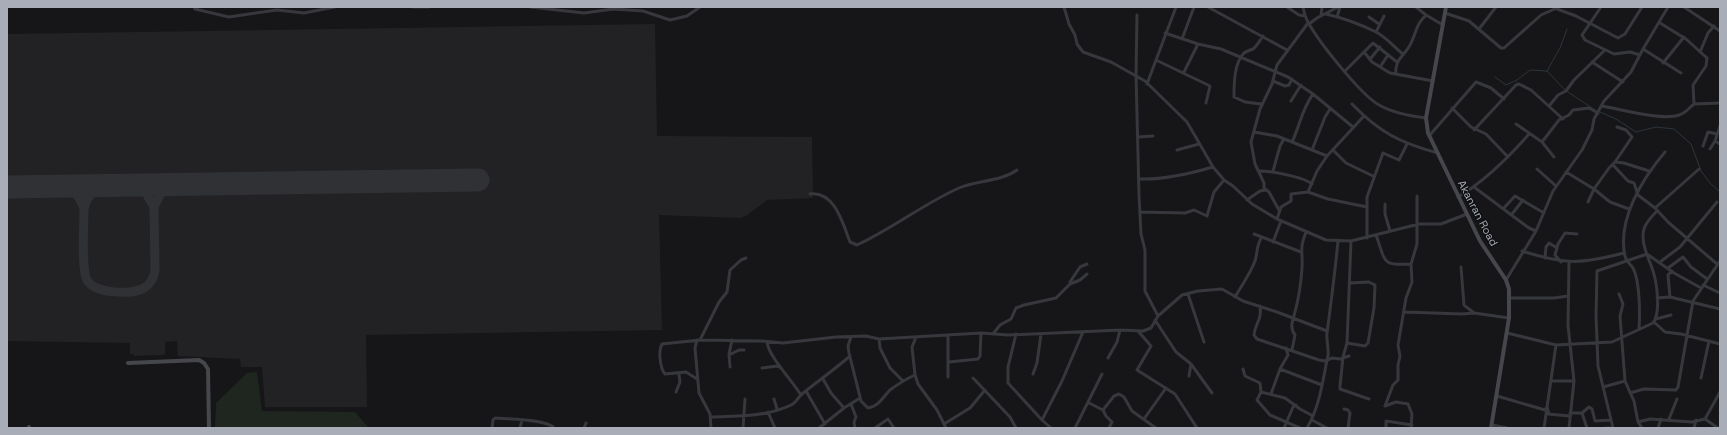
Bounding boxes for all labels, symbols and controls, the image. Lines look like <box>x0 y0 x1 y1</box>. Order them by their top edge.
street label: Akanran Road <box>1455 178 1501 248</box>

